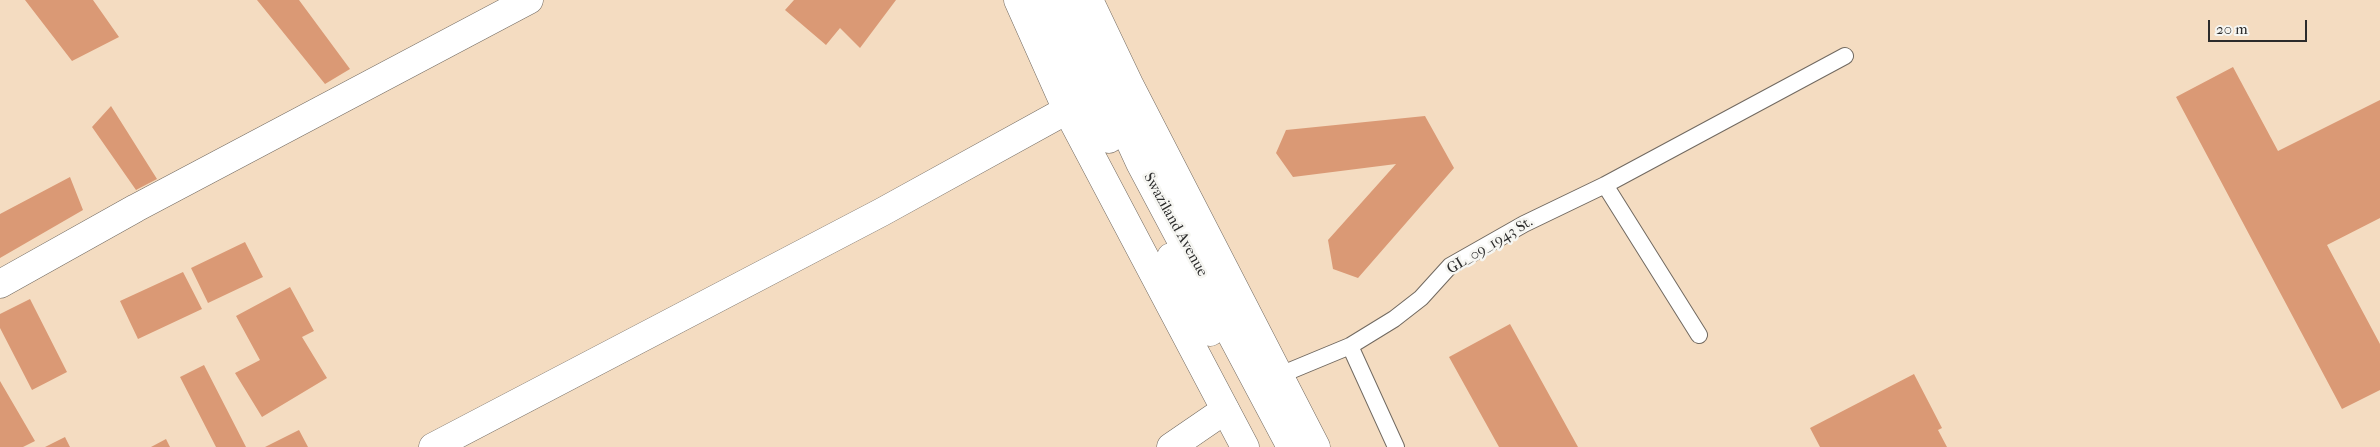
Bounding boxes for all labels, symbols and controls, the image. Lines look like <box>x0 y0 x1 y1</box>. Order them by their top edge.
scale bar <box>2210 10 2309 42</box>
text: 20 m <box>2216 20 2248 38</box>
street label: Swaziland Avenue <box>1139 170 1211 280</box>
street label: GL_09_1943 St. <box>1444 213 1536 279</box>

